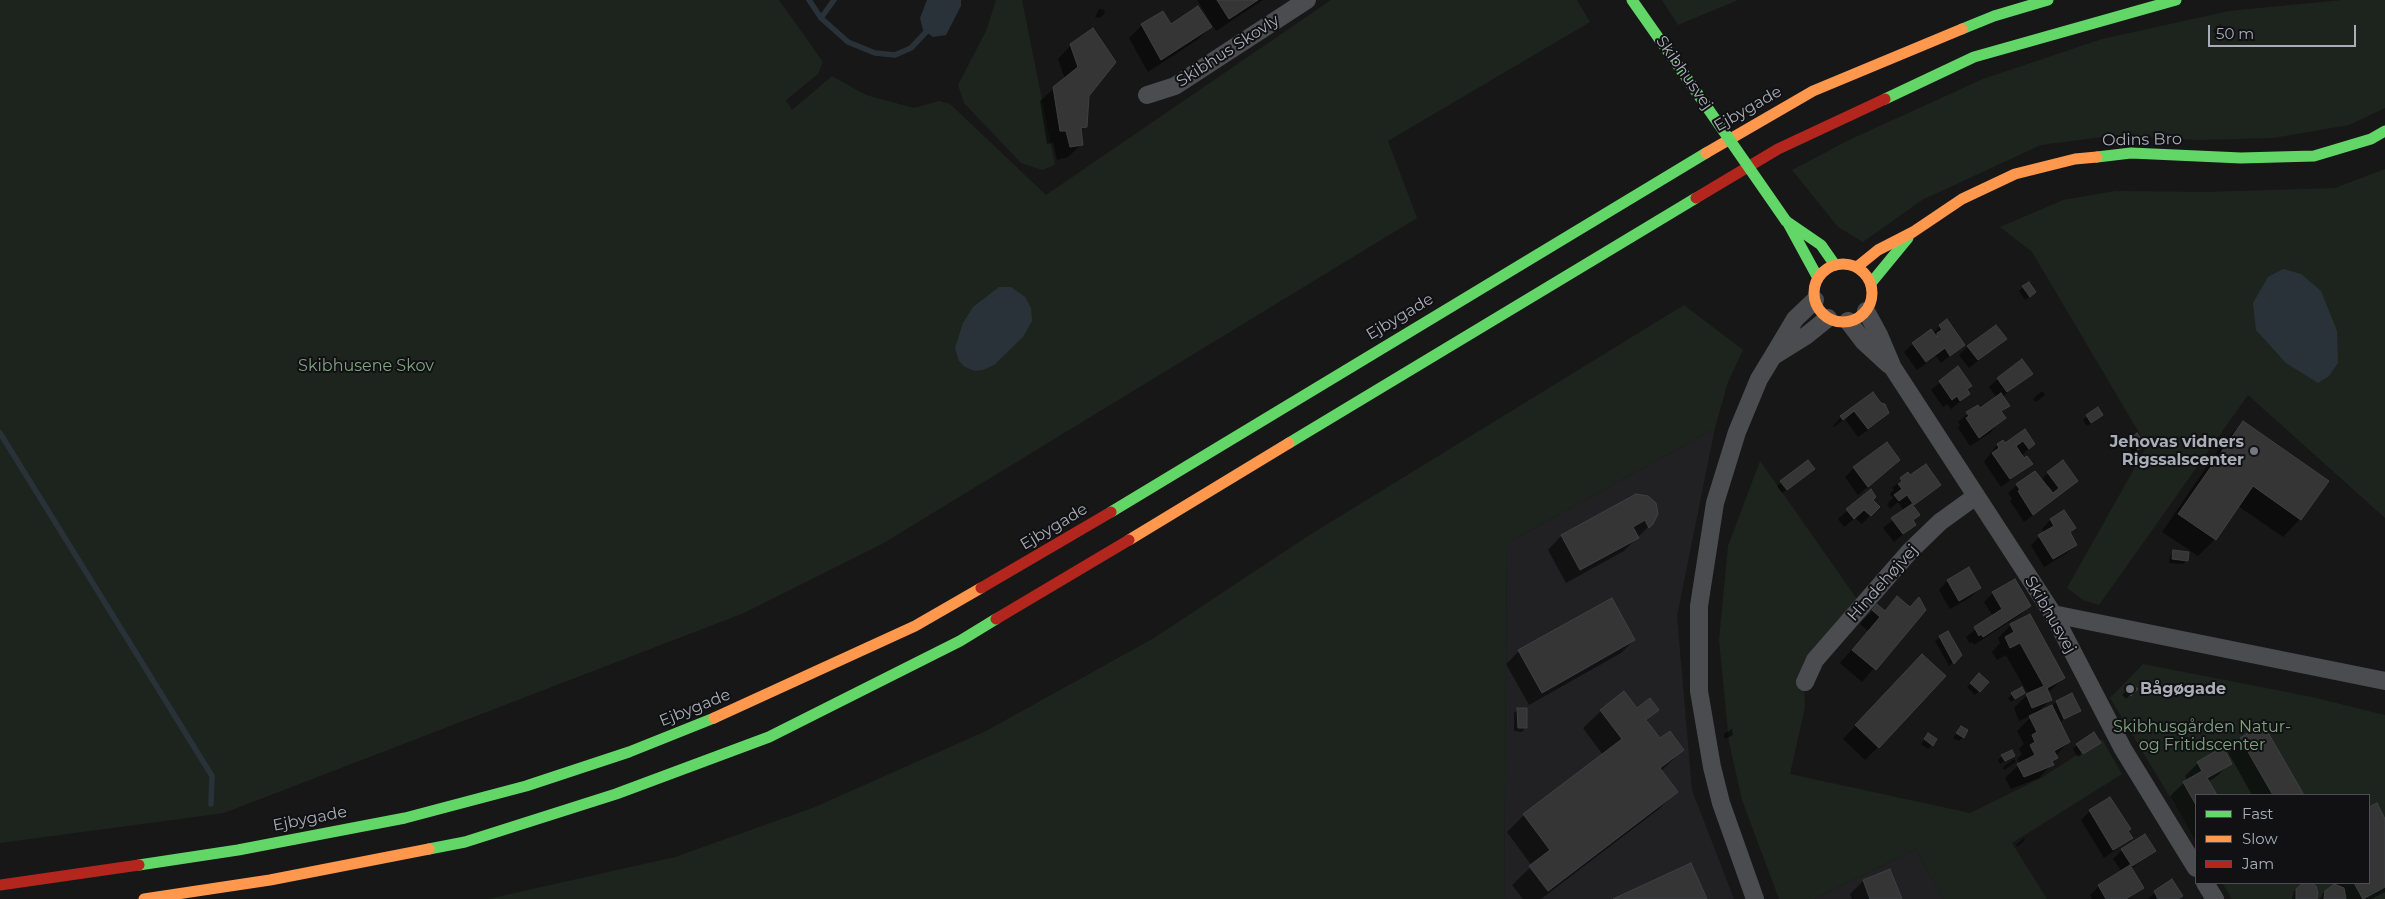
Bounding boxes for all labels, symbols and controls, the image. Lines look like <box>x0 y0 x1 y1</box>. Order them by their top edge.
street label: Skibhus Skovly <box>1173 11 1283 91</box>
scale bar <box>2210 15 2358 47</box>
text: 50 m <box>2216 24 2254 43</box>
street label: Skibhusvej <box>1651 32 1717 114</box>
street label: Ejbygade <box>1711 82 1785 136</box>
street label: Odins Bro <box>2102 130 2182 150</box>
street label: Ejbygade <box>1363 289 1437 345</box>
park label: Skibhusene Skov <box>298 356 434 376</box>
place label: Jehovas vidners Rigssalscenter <box>2110 432 2244 470</box>
marker: Jehovas vidners Rigssalscenter <box>2248 445 2260 457</box>
street label: Ejbygade <box>1017 499 1091 555</box>
street label: Hindehøjvej <box>1844 541 1922 625</box>
street label: Skibhusvej <box>2020 573 2080 657</box>
place label: Bågøgade <box>2140 679 2226 699</box>
marker: Bågøgade <box>2124 683 2136 695</box>
street label: Ejbygade <box>657 685 733 731</box>
park label: Skibhusgården Natur- og Fritidscenter <box>2113 717 2291 755</box>
legend <box>2195 794 2370 884</box>
street label: Ejbygade <box>271 802 349 836</box>
text: Fast <box>2242 804 2273 823</box>
text: Slow <box>2242 829 2278 848</box>
text: Jam <box>2242 854 2274 873</box>

